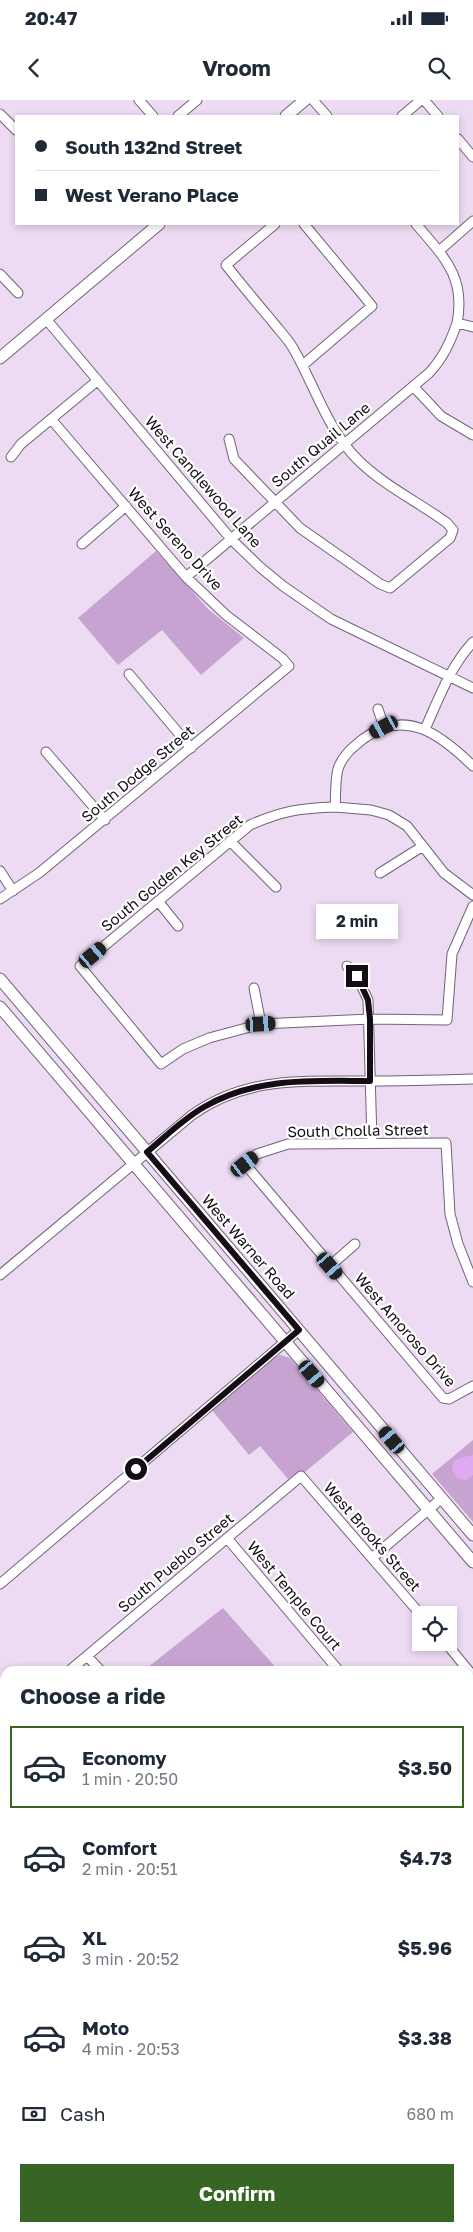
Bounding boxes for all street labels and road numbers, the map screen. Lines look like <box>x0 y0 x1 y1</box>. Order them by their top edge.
street label: South Quail Lane <box>267 398 373 491</box>
street label: West Candlewood Lane <box>142 412 266 551</box>
street label: West Sereno Drive <box>125 483 227 594</box>
street label: South Dodge Street <box>77 721 197 826</box>
street label: South Golden Key Street <box>97 810 246 935</box>
street label: South Cholla Street <box>287 1120 429 1140</box>
street label: West Warner Road <box>198 1190 299 1302</box>
street label: West Amoroso Drive <box>351 1269 460 1390</box>
street label: West Brooks Street <box>321 1478 425 1595</box>
street label: South Pueblo Street <box>114 1509 237 1616</box>
street label: West Temple Court <box>244 1537 346 1654</box>

